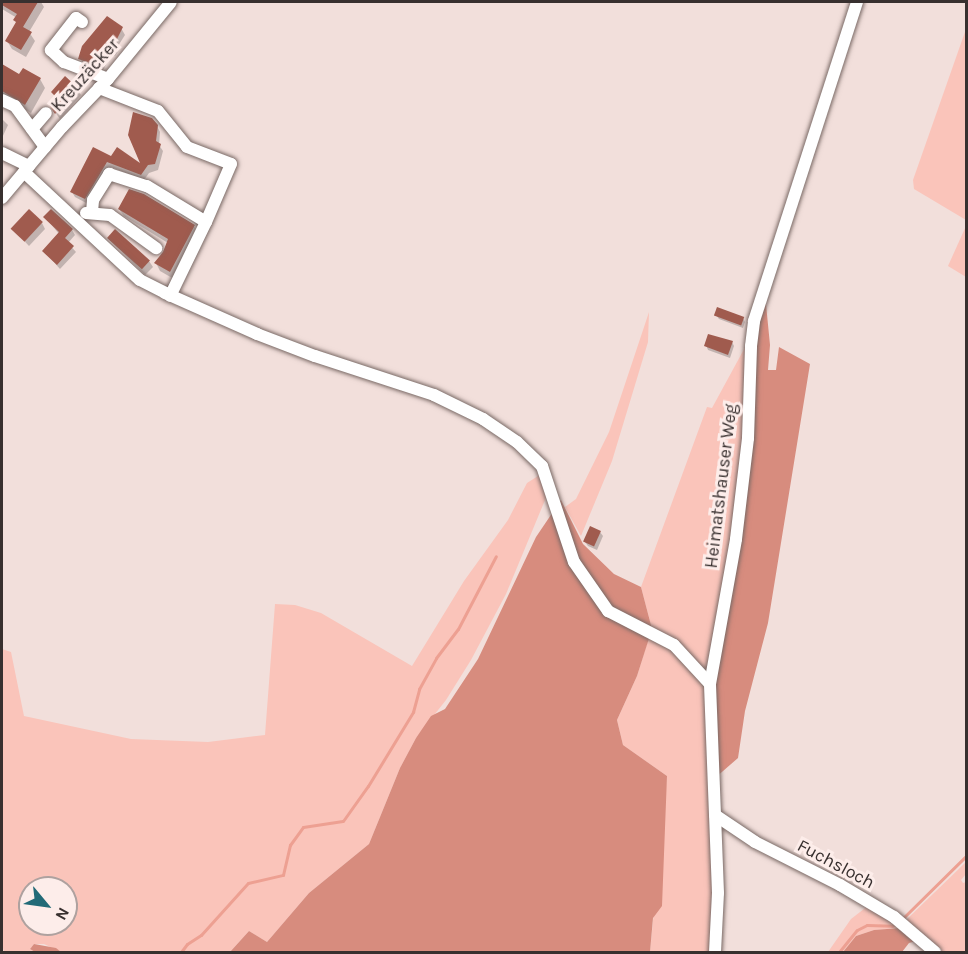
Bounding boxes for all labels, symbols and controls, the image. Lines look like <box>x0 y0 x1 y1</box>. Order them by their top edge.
street label: Kreuzäcker <box>46 34 124 116</box>
street label: Heimatshauser Weg <box>700 402 742 570</box>
street label: Fuchsloch <box>794 835 878 893</box>
north arrow <box>18 876 78 936</box>
text: N <box>51 904 74 924</box>

